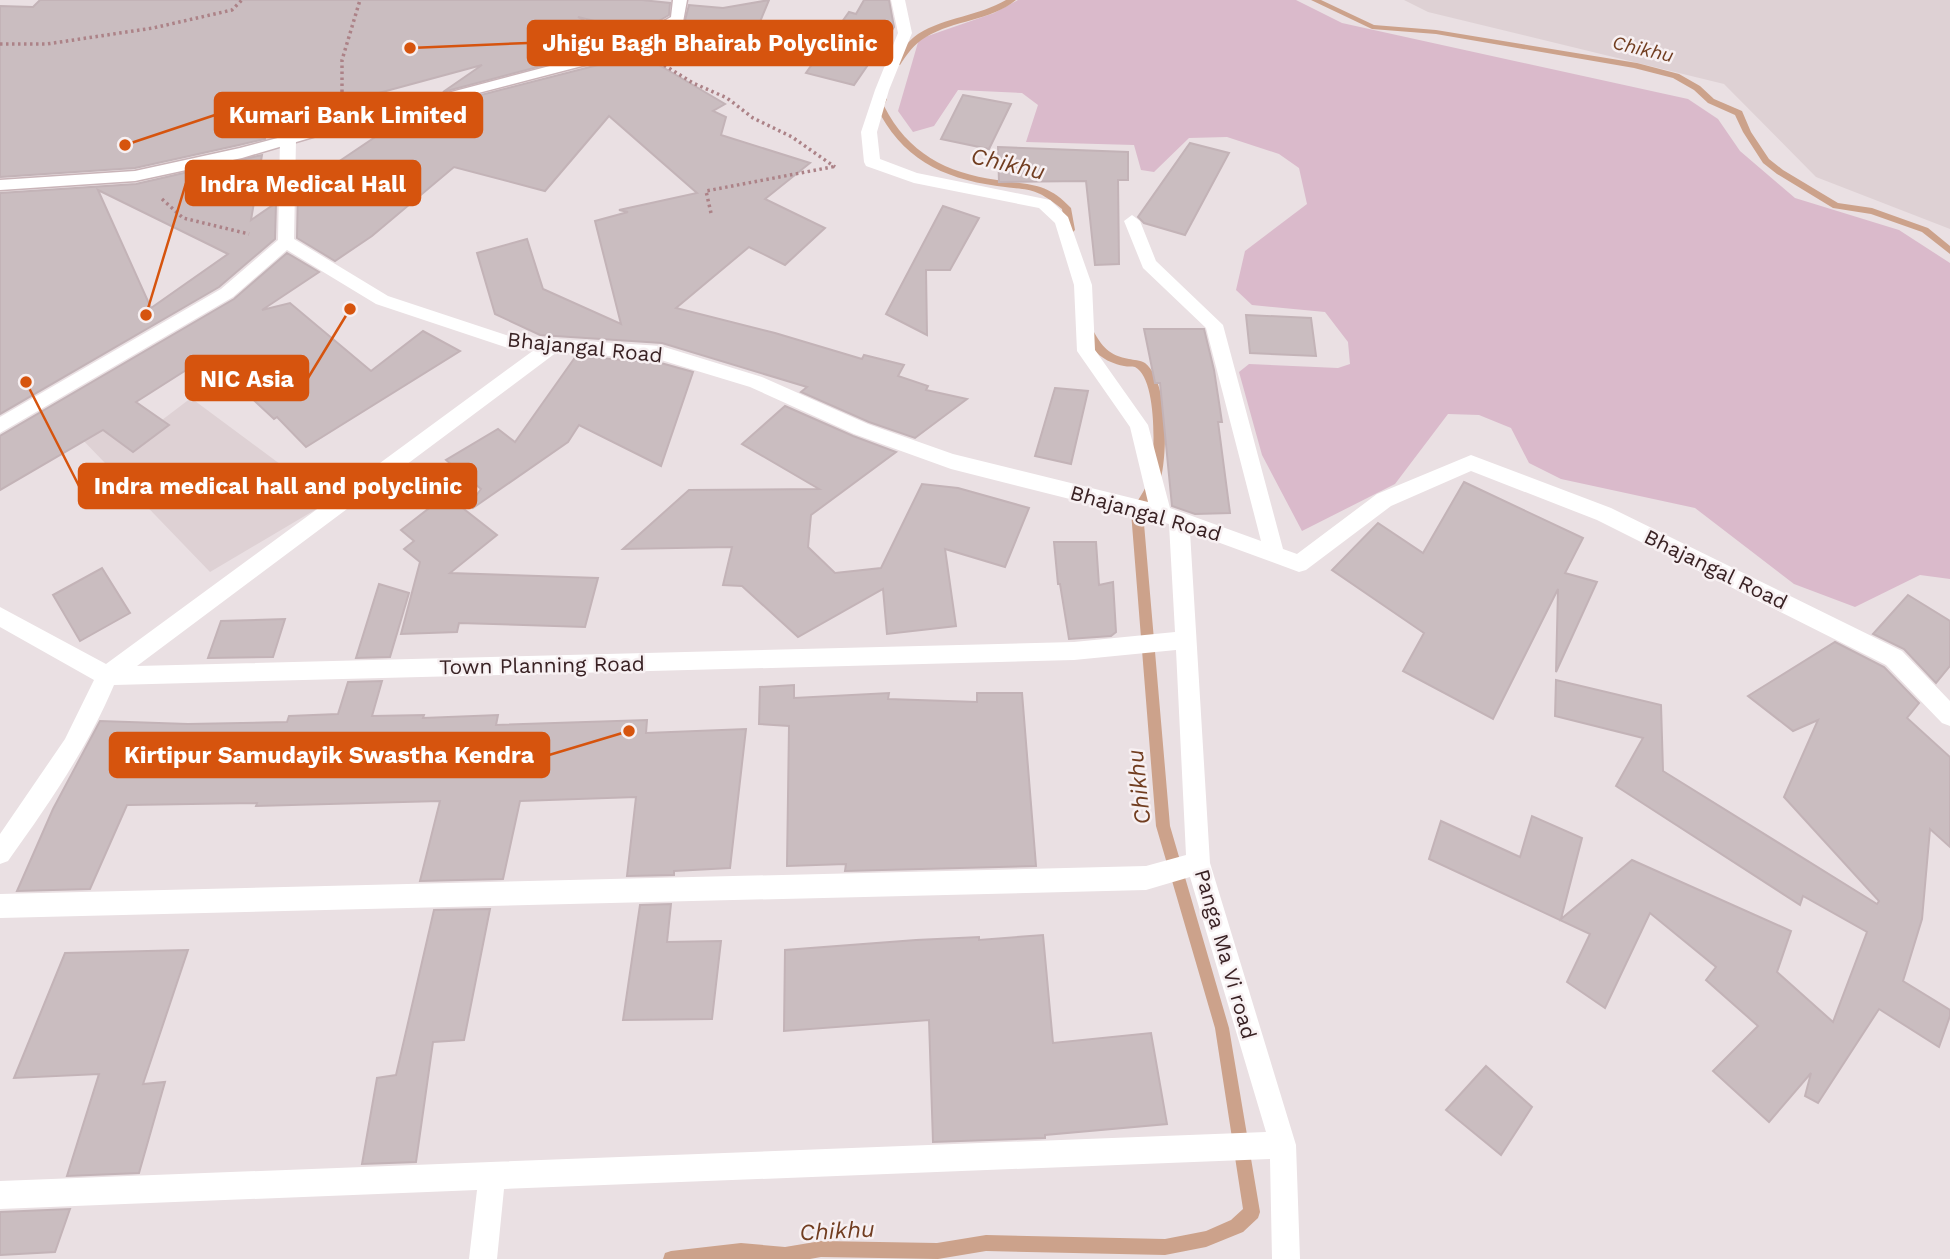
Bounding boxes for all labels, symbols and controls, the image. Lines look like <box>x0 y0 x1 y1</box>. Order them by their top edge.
callout: Jhigu Bagh Bhairab Polyclinic <box>528 21 892 65</box>
text: Jhigu Bagh Bhairab Polyclinic <box>542 30 878 57</box>
water label: Chikhu <box>1610 31 1676 67</box>
callout: Kumari Bank Limited <box>215 93 482 137</box>
text: Kumari Bank Limited <box>229 102 467 129</box>
water label: Chikhu <box>968 142 1048 186</box>
callout: Indra Medical Hall <box>186 161 420 205</box>
text: Indra Medical Hall <box>200 171 407 198</box>
street label: Bhajangal Road <box>506 326 664 368</box>
callout: NIC Asia <box>186 356 308 400</box>
text: NIC Asia <box>200 366 295 393</box>
callout: Indra medical hall and polyclinic <box>79 464 476 508</box>
text: Indra medical hall and polyclinic <box>94 473 462 500</box>
street label: Bhajangal Road <box>1067 479 1225 547</box>
street label: Bhajangal Road <box>1640 524 1792 614</box>
street label: Town Planning Road <box>439 651 645 679</box>
callout: Kirtipur Samudayik Swastha Kendra <box>110 733 549 777</box>
text: Kirtipur Samudayik Swastha Kendra <box>124 742 535 769</box>
water label: Chikhu <box>1122 748 1156 826</box>
street label: Panga Ma Vi road <box>1190 866 1262 1042</box>
water label: Chikhu <box>799 1216 876 1246</box>

